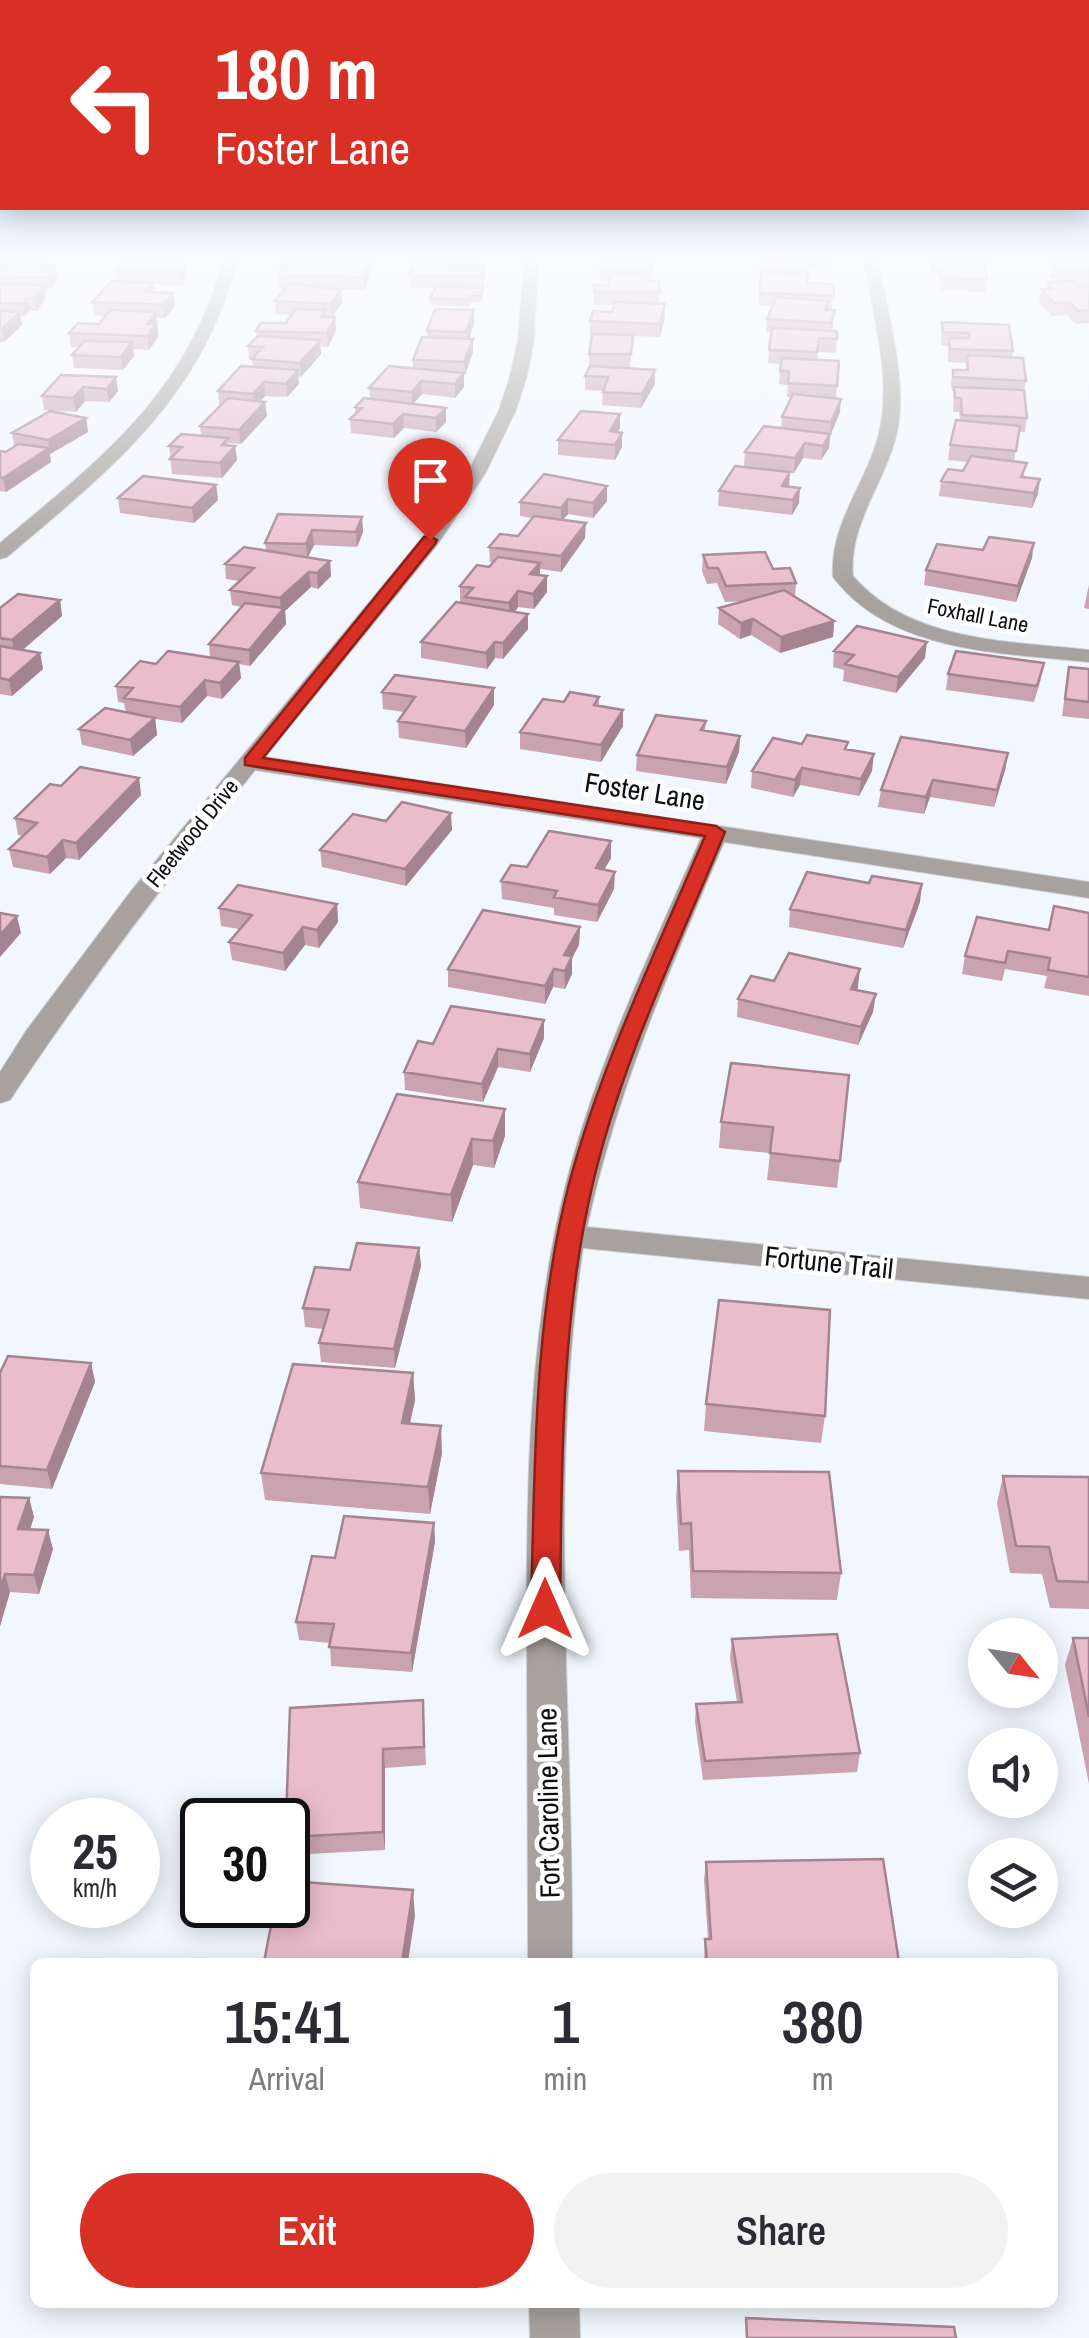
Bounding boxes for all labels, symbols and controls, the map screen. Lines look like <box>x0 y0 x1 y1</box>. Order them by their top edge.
text: 180 m <box>215 27 378 121</box>
icon: left <box>50 40 180 170</box>
text: Foster Lane <box>215 117 410 178</box>
pin <box>388 438 473 541</box>
icon: arrive <box>403 453 458 508</box>
street label: Foxhall Lane <box>925 591 1031 639</box>
street label: Foster Lane <box>582 763 708 819</box>
street label: Fleetwood Drive <box>139 773 245 893</box>
street label: Fortune Trail <box>763 1236 895 1288</box>
position arrow <box>493 1557 597 1661</box>
north arrow <box>968 1618 1058 1708</box>
map controls <box>968 1618 1058 1928</box>
street label: Fort Caroline Lane <box>527 1708 569 1898</box>
button: sound <box>968 1728 1058 1818</box>
speed limit sign: 30 <box>180 1798 310 1928</box>
text: 25 <box>72 1817 118 1885</box>
button: layers <box>968 1838 1058 1928</box>
text: km/h <box>73 1871 117 1905</box>
text: 15:41 <box>224 1981 349 2062</box>
text: 1 <box>552 1981 579 2062</box>
text: 380 <box>782 1981 864 2062</box>
text: Arrival <box>249 2057 325 2100</box>
text: min <box>544 2057 587 2100</box>
text: m <box>812 2057 834 2100</box>
button: Exit <box>80 2173 534 2288</box>
button: Share <box>554 2173 1008 2288</box>

